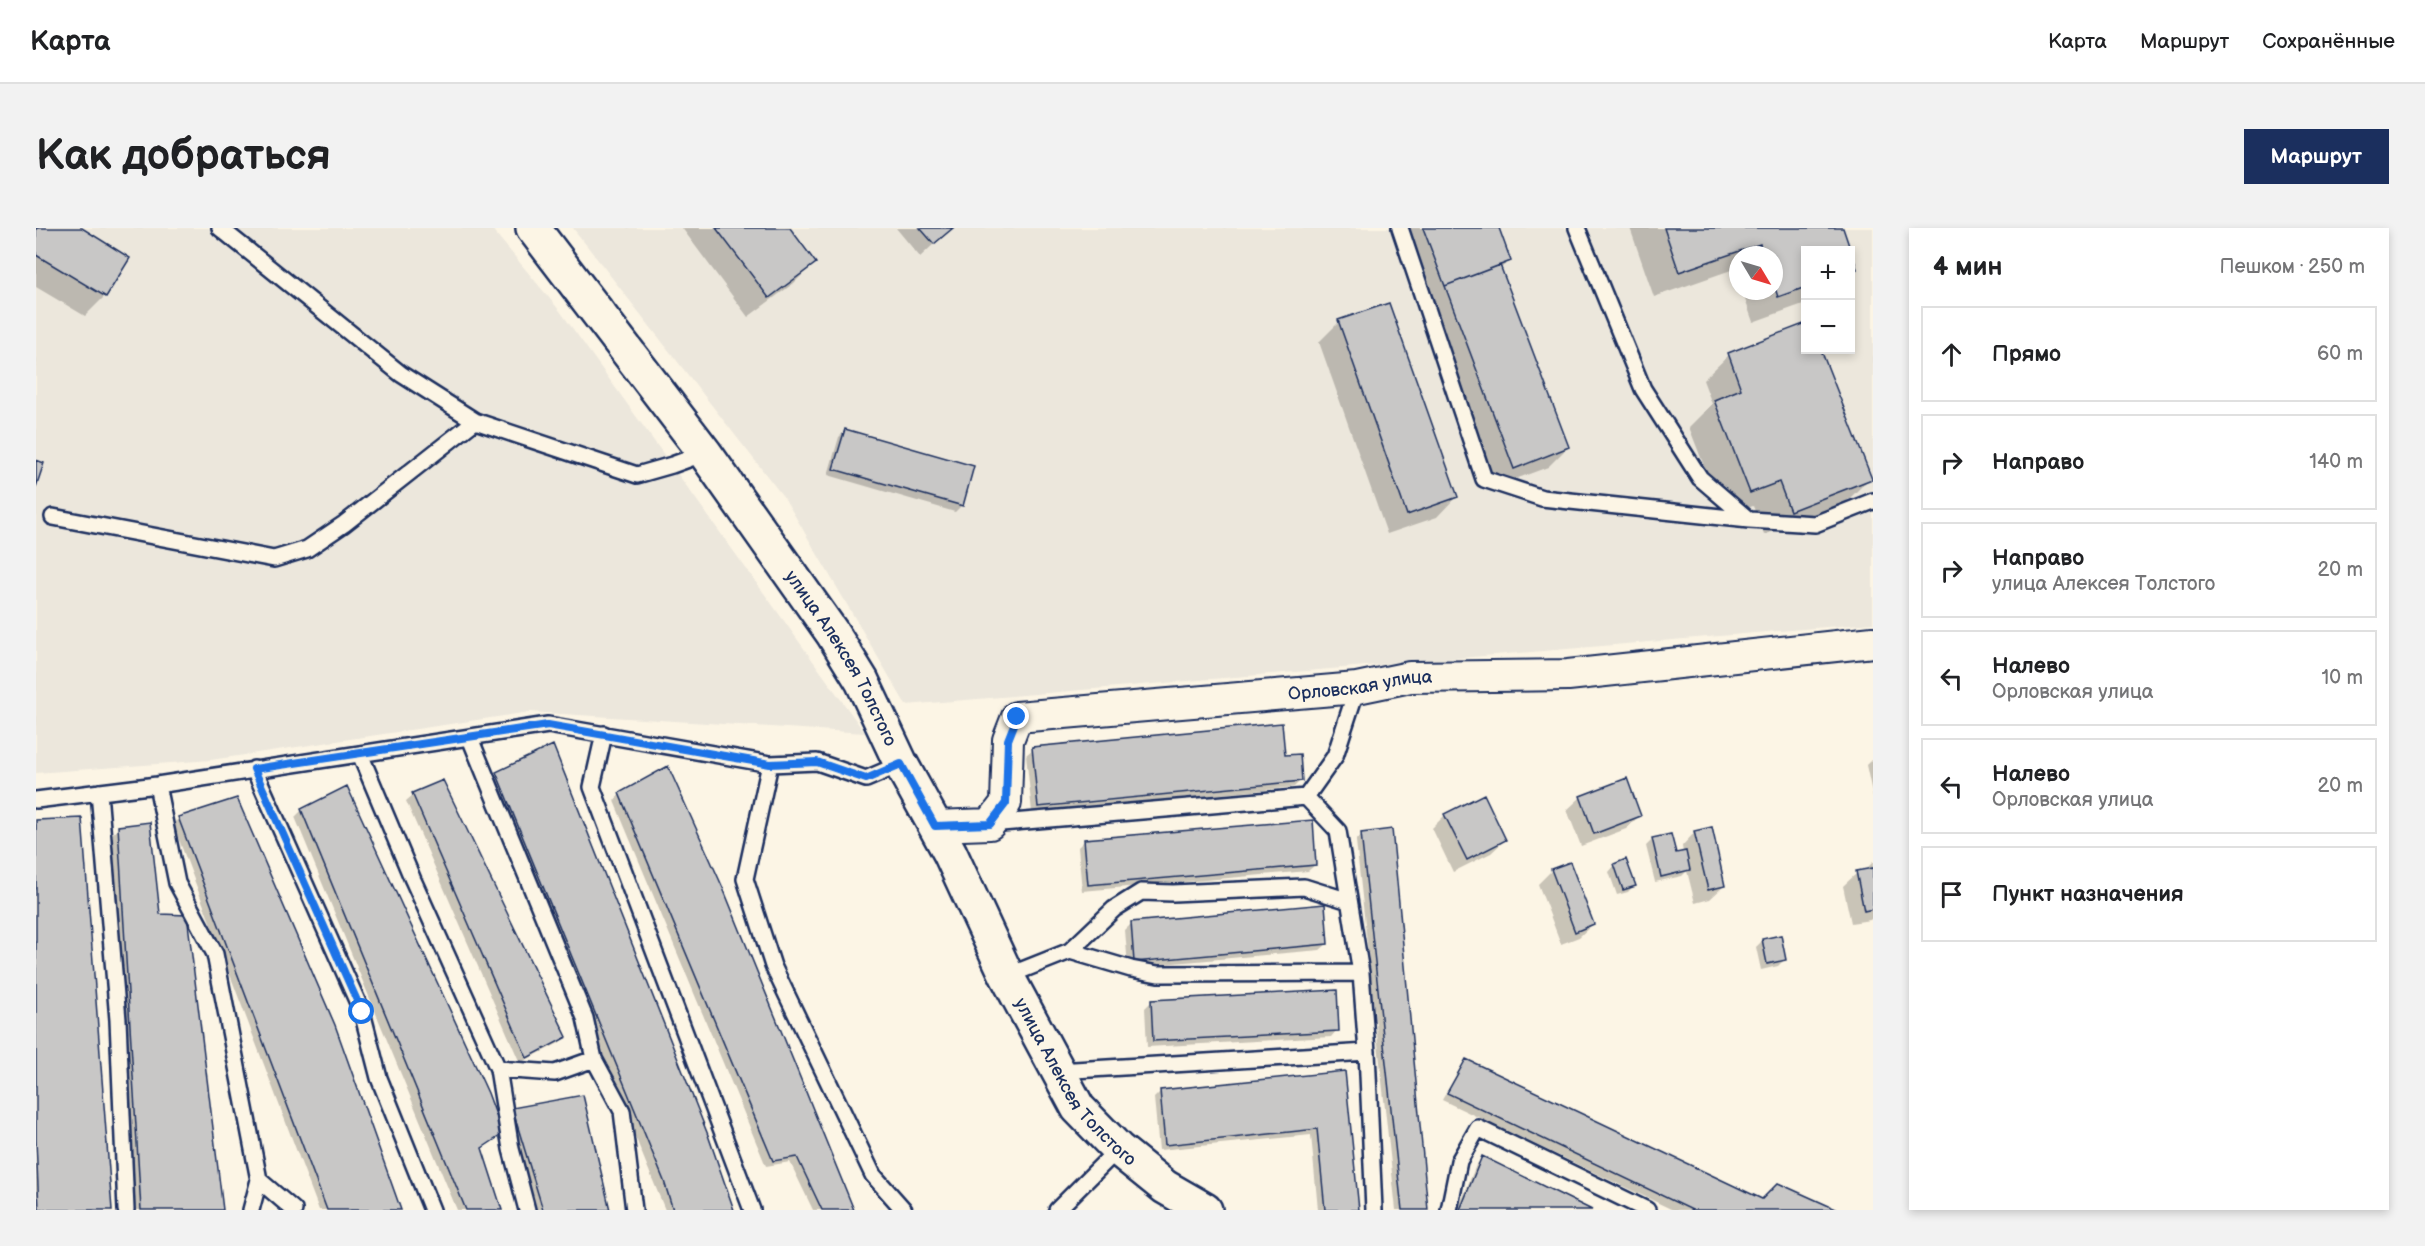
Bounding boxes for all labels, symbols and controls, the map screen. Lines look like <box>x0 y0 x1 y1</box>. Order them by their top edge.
text: Карта <box>30 25 110 58</box>
text: Карта <box>2048 29 2107 54</box>
text: Маршрут <box>2140 29 2229 54</box>
text: Сохранённые <box>2262 29 2395 54</box>
button: Маршрут <box>2244 129 2389 184</box>
text: Как добраться <box>36 131 331 182</box>
north arrow <box>1729 246 1783 300</box>
map controls <box>1801 246 1855 354</box>
button: + <box>1801 246 1855 300</box>
text: 4 мин <box>1933 252 2002 283</box>
text: Пешком · 250 m <box>2220 255 2365 279</box>
button: − <box>1801 300 1855 354</box>
icon: ahead <box>1935 338 1968 371</box>
text: Прямо <box>1992 341 2061 368</box>
text: 60 m <box>2317 342 2363 366</box>
icon: right <box>1935 446 1968 479</box>
text: Направо <box>1992 449 2084 476</box>
text: 140 m <box>2309 450 2363 474</box>
text: Направо <box>1992 545 2084 572</box>
icon: right <box>1935 554 1968 587</box>
text: 20 m <box>2318 558 2363 582</box>
street label: улица Алексея Толстого <box>781 566 901 749</box>
text: улица Алексея Толстого <box>1992 572 2215 596</box>
text: Налево <box>1992 653 2070 680</box>
icon: left <box>1935 662 1968 695</box>
street label: Орловская улица <box>1287 666 1433 704</box>
text: 10 m <box>2322 666 2363 690</box>
text: Орловская улица <box>1992 680 2154 704</box>
route end <box>1003 703 1029 729</box>
text: Налево <box>1992 761 2070 788</box>
icon: left <box>1935 770 1968 803</box>
text: 20 m <box>2318 774 2363 798</box>
text: Орловская улица <box>1992 788 2154 812</box>
icon: arrive <box>1935 878 1968 911</box>
text: Пункт назначения <box>1992 881 2184 908</box>
street label: улица Алексея Толстого <box>1010 994 1140 1170</box>
route start <box>348 998 374 1024</box>

